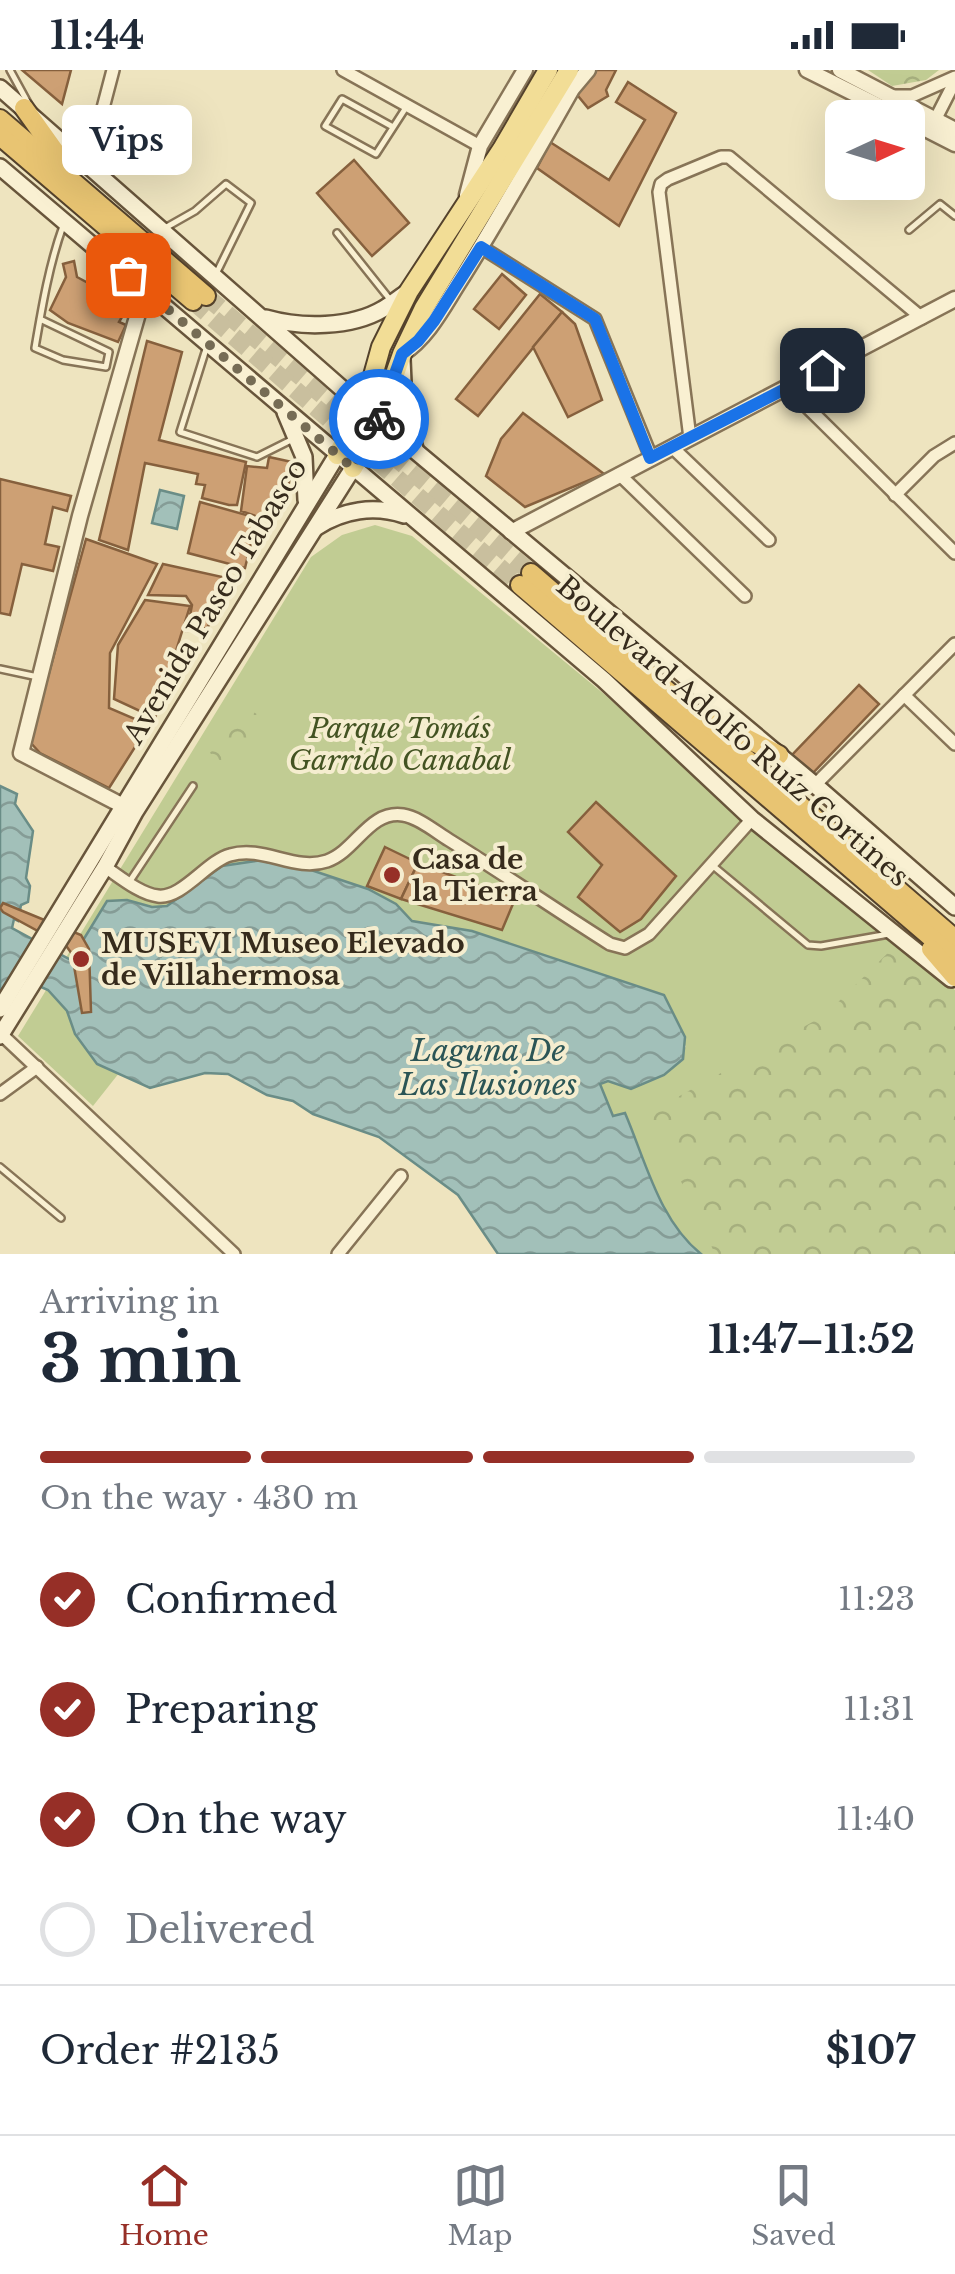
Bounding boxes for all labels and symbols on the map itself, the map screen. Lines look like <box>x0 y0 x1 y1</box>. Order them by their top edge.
north arrow <box>825 100 925 200</box>
callout: Vips <box>63 105 193 175</box>
pin <box>86 233 171 318</box>
pin <box>780 328 865 413</box>
courier <box>329 369 429 469</box>
street label: Avenida Paseo Tabasco <box>116 452 315 751</box>
street label: Boulevard Adolfo Ruíz Cortines <box>549 569 916 894</box>
park label: Parque Tomás Garrido Canabal <box>289 711 512 778</box>
place label: Casa de la Tierra <box>412 842 538 909</box>
marker: Casa de la Tierra <box>381 864 403 886</box>
place label: MUSEVI Museo Elevado de Villahermosa <box>101 926 465 993</box>
marker: MUSEVI Museo Elevado de Villahermosa <box>70 948 92 970</box>
water label: Laguna De Las Ilusiones <box>398 1032 577 1103</box>

